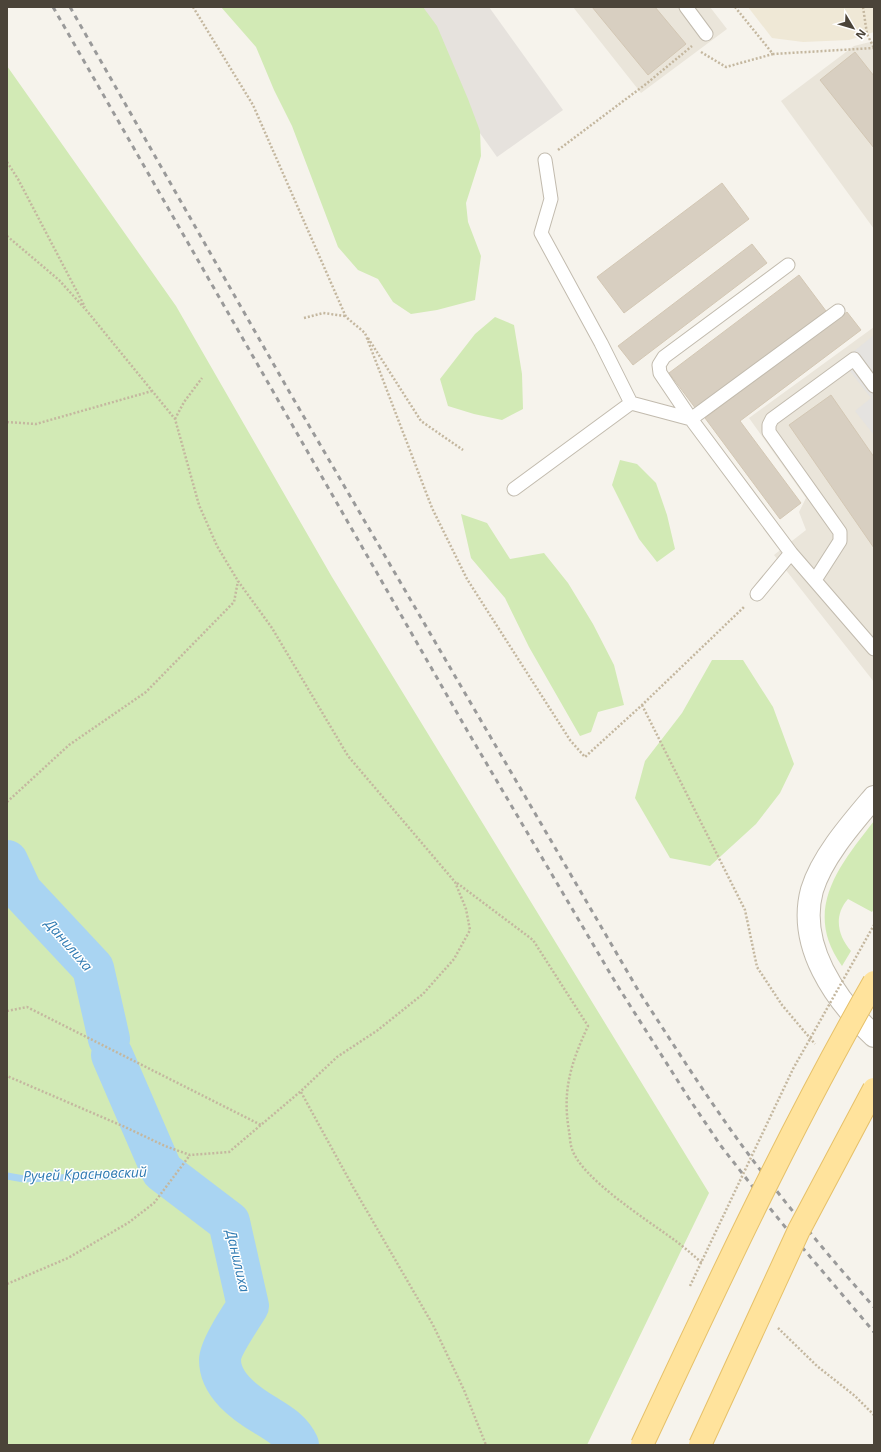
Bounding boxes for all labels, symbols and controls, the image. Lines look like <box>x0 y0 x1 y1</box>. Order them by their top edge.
north arrow <box>833 8 873 48</box>
text: N <box>853 26 870 43</box>
water label: Данилиха <box>40 913 97 975</box>
water label: Ручей Красновский <box>23 1162 147 1185</box>
water label: Данилиха <box>222 1226 255 1294</box>

